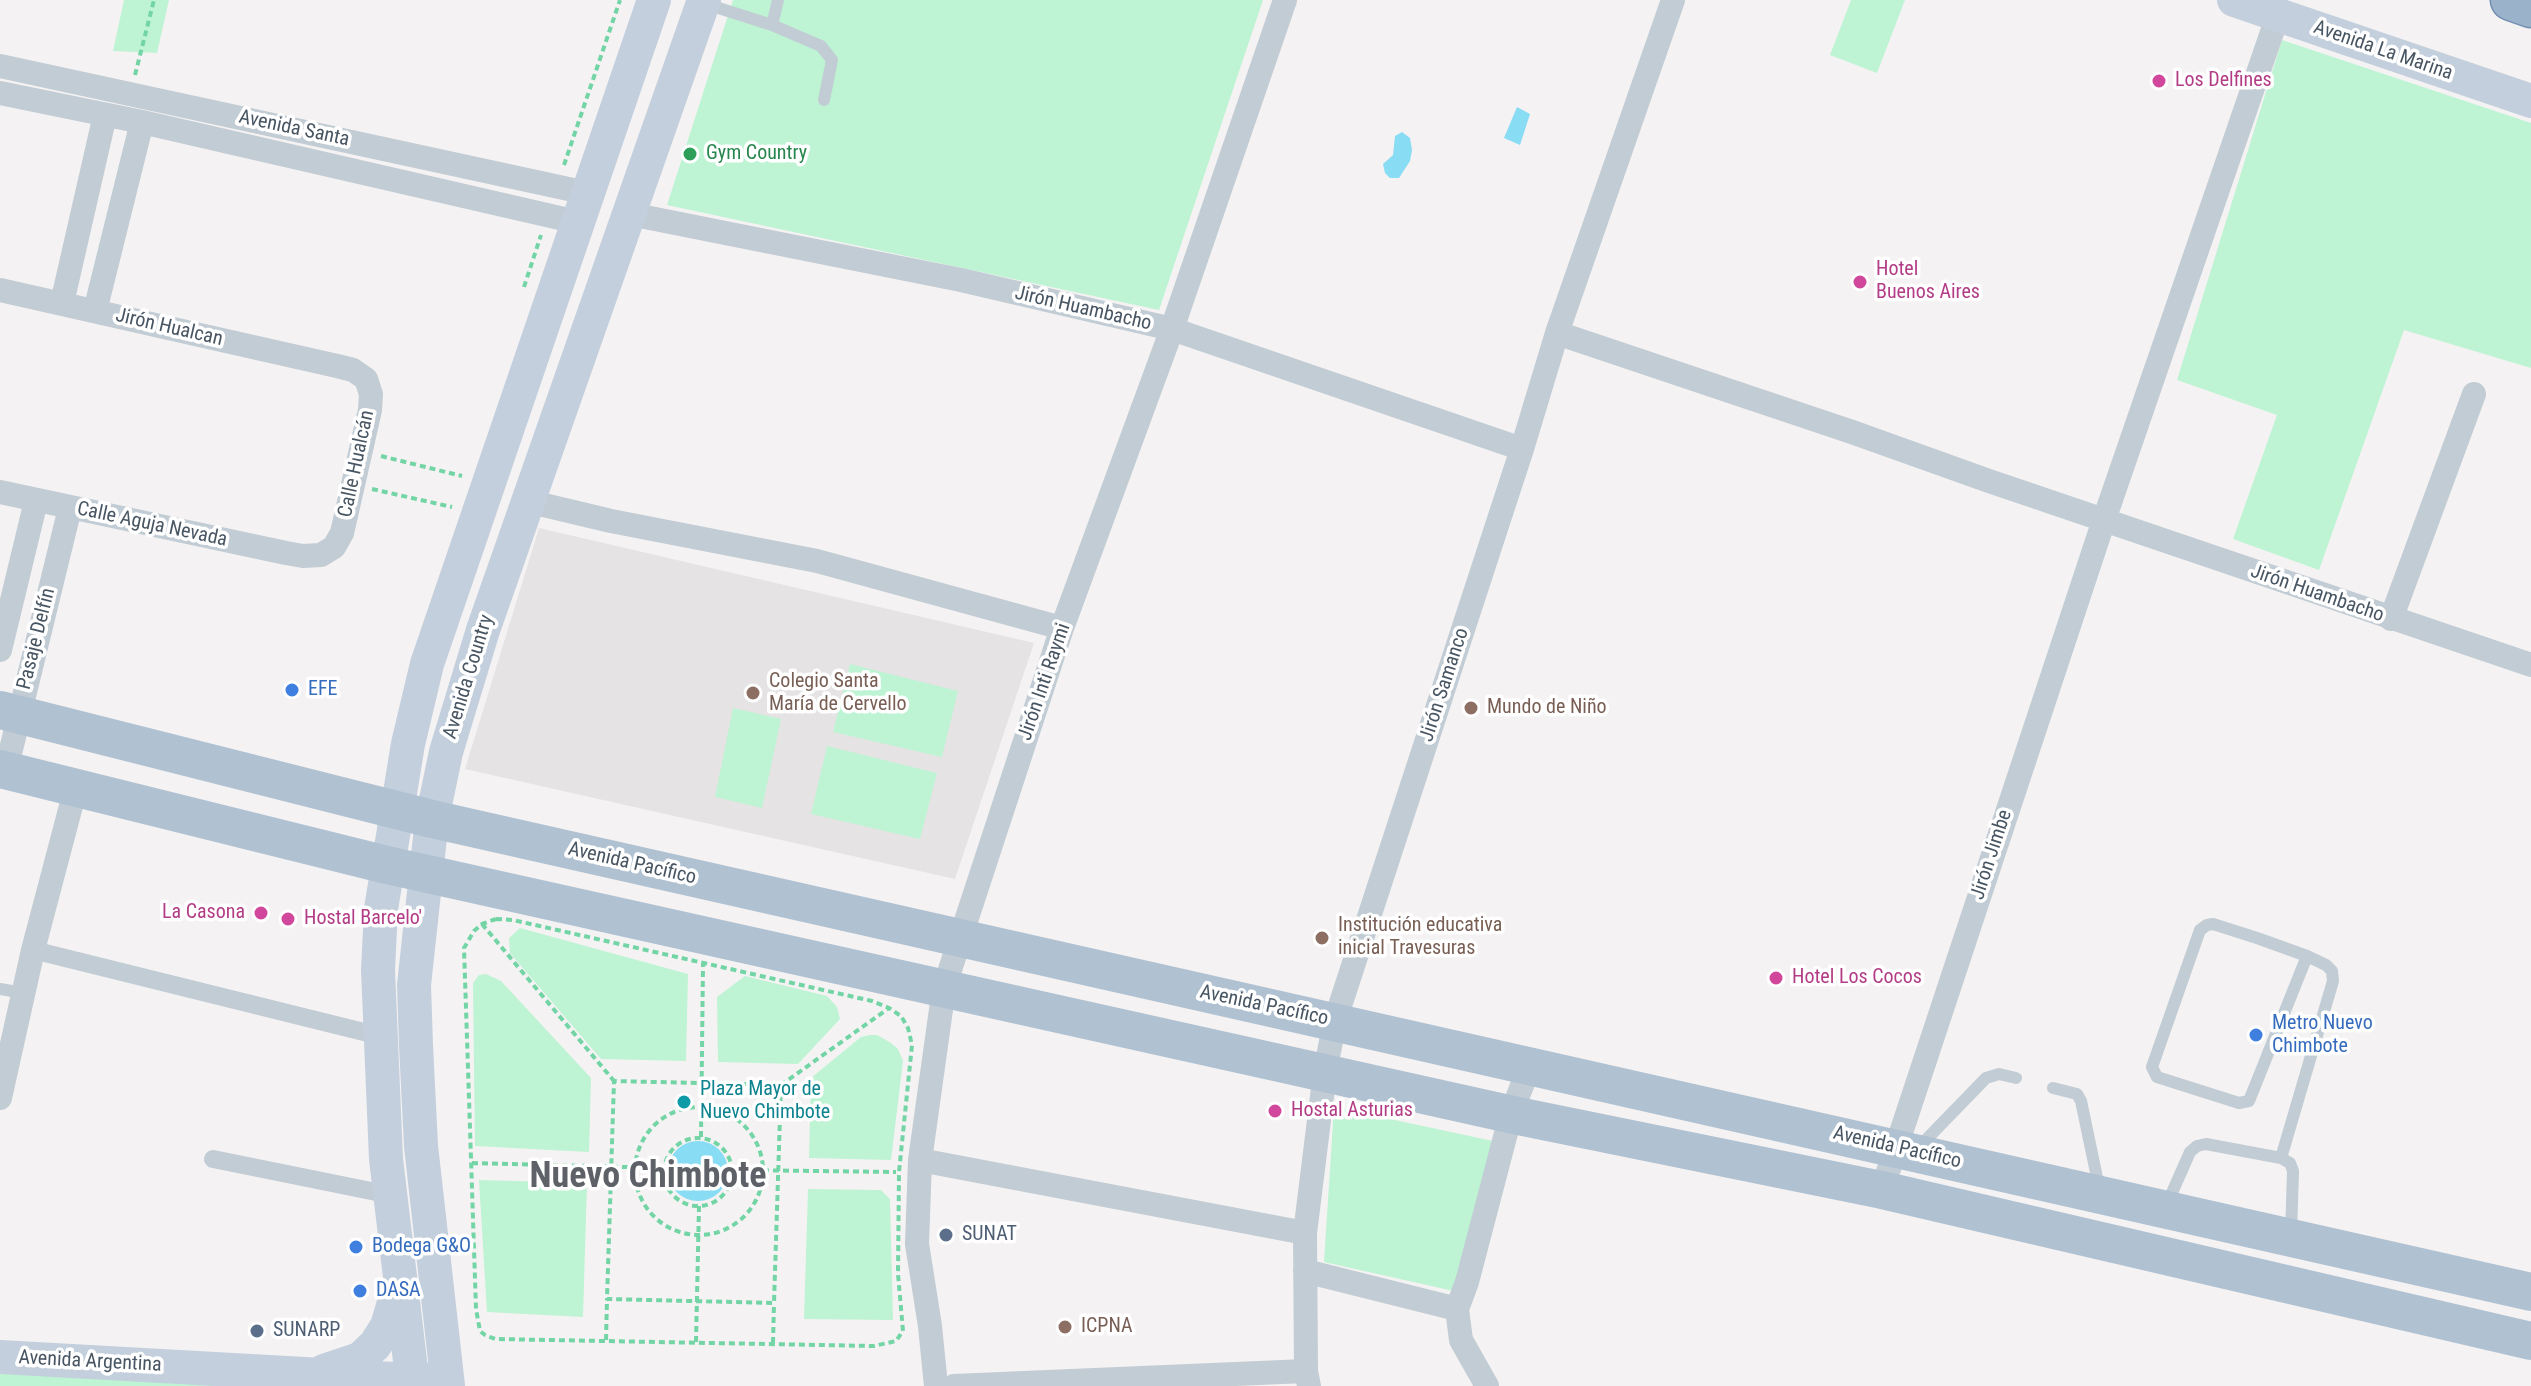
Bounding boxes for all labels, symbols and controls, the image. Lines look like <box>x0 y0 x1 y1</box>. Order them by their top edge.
street label: Avenida La Marina <box>2310 16 2456 86</box>
place label: Los Delfines <box>2175 69 2272 93</box>
marker: Los Delfines <box>2150 72 2168 90</box>
street label: Avenida Santa <box>237 106 351 152</box>
place label: Gym Country <box>706 142 807 166</box>
marker: Gym Country <box>681 145 699 163</box>
place label: Hotel Buenos Aires <box>1876 258 1980 305</box>
marker: Hotel Buenos Aires <box>1851 273 1869 291</box>
street label: Jirón Huambacho <box>1012 282 1154 336</box>
street label: Jirón Hualcan <box>113 304 225 352</box>
street label: Calle Hualcán <box>334 408 380 520</box>
street label: Calle Aguja Nevada <box>75 497 229 553</box>
street label: Jirón Huambacho <box>2247 560 2387 628</box>
street label: Pasaje Delfín <box>13 586 61 692</box>
street label: Avenida Country <box>439 612 499 742</box>
street label: Jirón Inti Raymi <box>1014 620 1076 744</box>
street label: Jirón Samanco <box>1415 625 1475 745</box>
place label: Colegio Santa María de Cervello <box>769 670 907 717</box>
place label: EFE <box>308 678 338 702</box>
marker: EFE <box>283 681 301 699</box>
marker: Colegio Santa María de Cervello <box>744 684 762 702</box>
place label: Mundo de Niño <box>1487 696 1607 720</box>
marker: Mundo de Niño <box>1462 699 1480 717</box>
street label: Jirón Jimbe <box>1966 807 2018 903</box>
street label: Avenida Pacífico <box>566 838 698 890</box>
place label: La Casona <box>162 901 245 925</box>
marker: La Casona <box>252 904 270 922</box>
place label: Hostal Barcelo' <box>304 907 422 931</box>
marker: Hostal Barcelo' <box>279 910 297 928</box>
place label: Institución educativa inicial Travesuras <box>1338 914 1502 961</box>
marker: Institución educativa inicial Travesuras <box>1313 929 1331 947</box>
place label: Hotel Los Cocos <box>1792 966 1922 990</box>
marker: Hotel Los Cocos <box>1767 969 1785 987</box>
street label: Avenida Pacífico <box>1198 981 1330 1031</box>
place label: Metro Nuevo Chimbote <box>2272 1012 2373 1059</box>
marker: Metro Nuevo Chimbote <box>2247 1026 2265 1044</box>
place label: Plaza Mayor de Nuevo Chimbote <box>700 1078 830 1125</box>
marker: Plaza Mayor de Nuevo Chimbote <box>675 1093 693 1111</box>
place label: Hostal Asturias <box>1291 1099 1413 1123</box>
marker: Hostal Asturias <box>1266 1102 1284 1120</box>
street label: Avenida Pacífico <box>1831 1122 1963 1174</box>
district label: Nuevo Chimbote <box>530 1156 766 1200</box>
place label: SUNAT <box>962 1223 1017 1247</box>
marker: SUNAT <box>937 1226 955 1244</box>
place label: Bodega G&O <box>372 1235 471 1259</box>
marker: Bodega G&O <box>347 1238 365 1256</box>
place label: DASA <box>376 1279 421 1303</box>
marker: DASA <box>351 1282 369 1300</box>
place label: ICPNA <box>1081 1315 1133 1339</box>
marker: ICPNA <box>1056 1318 1074 1336</box>
place label: SUNARP <box>273 1319 340 1343</box>
marker: SUNARP <box>248 1322 266 1340</box>
street label: Avenida Argentina <box>18 1346 162 1378</box>

